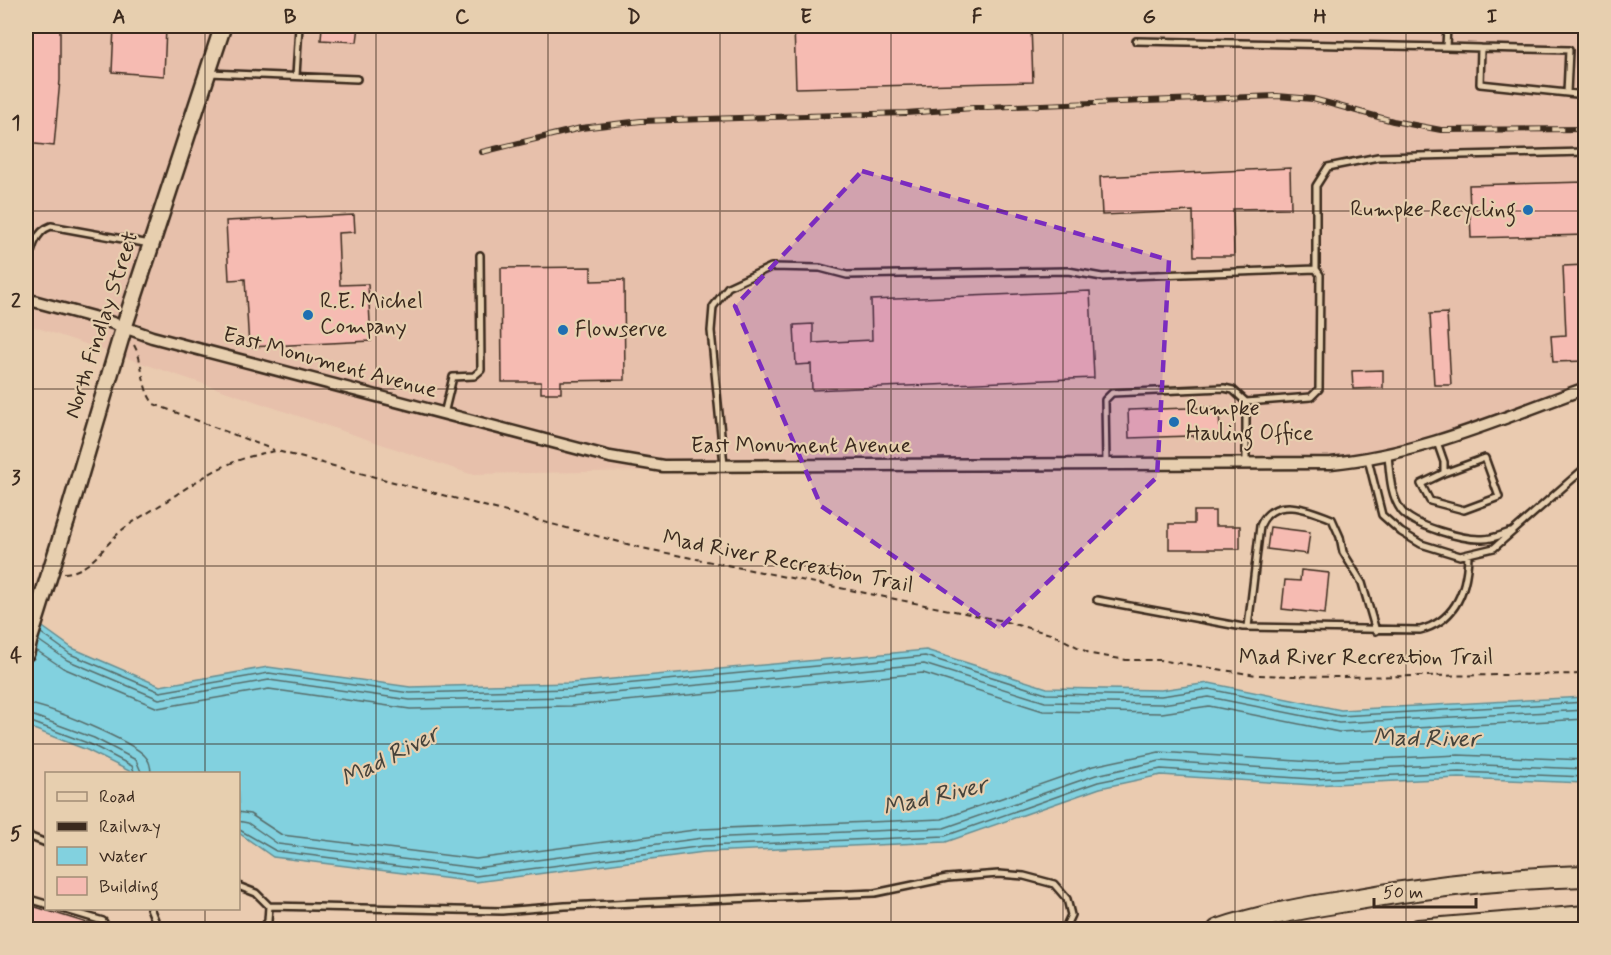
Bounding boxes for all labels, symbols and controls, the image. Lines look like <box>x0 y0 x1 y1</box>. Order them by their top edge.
text: A <box>112 4 126 31</box>
text: B <box>284 4 297 31</box>
text: C <box>455 4 470 31</box>
text: D <box>627 4 641 31</box>
text: E <box>800 4 812 31</box>
text: F <box>972 4 983 31</box>
text: G <box>1142 4 1156 31</box>
text: H <box>1313 4 1327 31</box>
text: I <box>1487 4 1497 31</box>
text: 1 <box>12 110 20 137</box>
place label: Rumpke Recycling <box>1350 196 1516 227</box>
marker: Rumpke Recycling <box>1521 203 1535 217</box>
street label: North Findlay Street <box>59 228 145 422</box>
text: 2 <box>11 288 21 315</box>
place label: R.E. Michel Company <box>320 288 423 341</box>
marker: R.E. Michel Company <box>301 308 315 322</box>
place label: Flowserve <box>575 316 667 344</box>
street label: East Monument Avenue <box>220 321 440 405</box>
marker: Flowserve <box>556 323 570 337</box>
place label: Rumpke Hauling Office <box>1186 395 1314 451</box>
marker: Rumpke Hauling Office <box>1167 415 1181 429</box>
street label: East Monument Avenue <box>691 432 912 460</box>
text: 3 <box>11 465 21 492</box>
street label: Mad River Recreation Trail <box>660 524 916 600</box>
text: 4 <box>10 643 22 670</box>
street label: Mad River Recreation Trail <box>1239 644 1493 672</box>
water label: Mad River <box>336 718 447 795</box>
water label: Mad River <box>1373 723 1482 755</box>
water label: Mad River <box>880 769 993 824</box>
legend <box>45 772 240 910</box>
text: Road <box>99 785 135 809</box>
text: Railway <box>99 815 161 839</box>
text: 5 <box>10 821 22 848</box>
text: Water <box>99 845 148 869</box>
scale bar <box>1374 871 1476 909</box>
text: Building <box>99 875 159 901</box>
text: 50 m <box>1383 881 1423 905</box>

